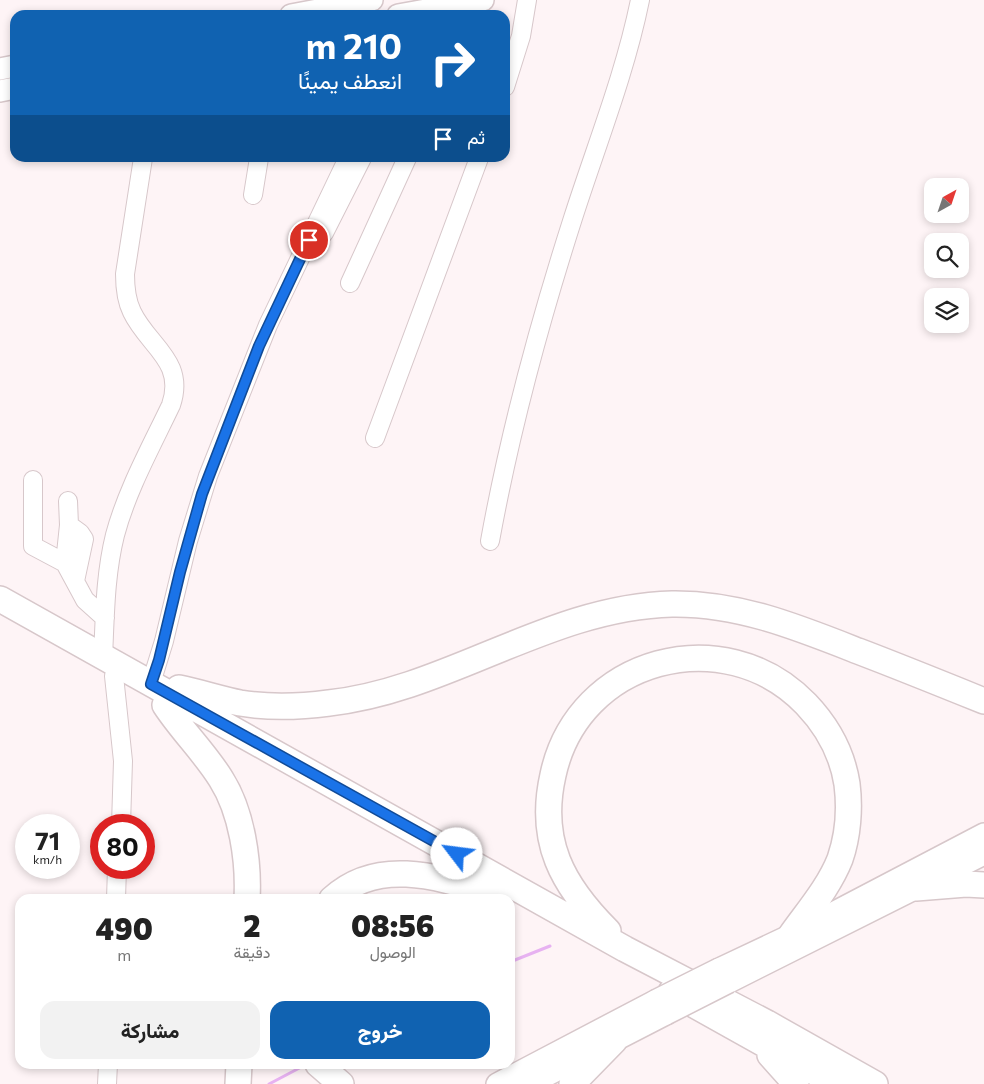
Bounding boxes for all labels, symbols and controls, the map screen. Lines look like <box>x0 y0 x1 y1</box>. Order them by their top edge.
text: 210 m <box>306 23 402 66</box>
icon: right <box>420 30 485 95</box>
text: انعطف يمينًا <box>298 67 402 94</box>
icon: arrive <box>429 125 457 153</box>
text: ثم <box>467 125 485 148</box>
north arrow <box>924 178 969 222</box>
map controls <box>924 178 969 333</box>
pin <box>288 219 330 261</box>
icon: arrive <box>295 226 323 254</box>
button: search <box>924 233 969 278</box>
button: layers <box>924 288 969 333</box>
speed limit sign: 80 <box>90 814 155 879</box>
text: 71 <box>35 825 60 855</box>
position arrow <box>430 827 482 879</box>
text: km/h <box>33 852 62 866</box>
text: 2 <box>243 906 261 943</box>
text: 08:56 <box>351 906 435 943</box>
text: 490 <box>95 909 153 946</box>
text: دقيقة <box>233 942 270 961</box>
text: الوصول <box>370 942 416 961</box>
text: m <box>117 945 131 964</box>
button: مشاركة <box>40 1001 260 1059</box>
button: خروج <box>270 1001 490 1059</box>

